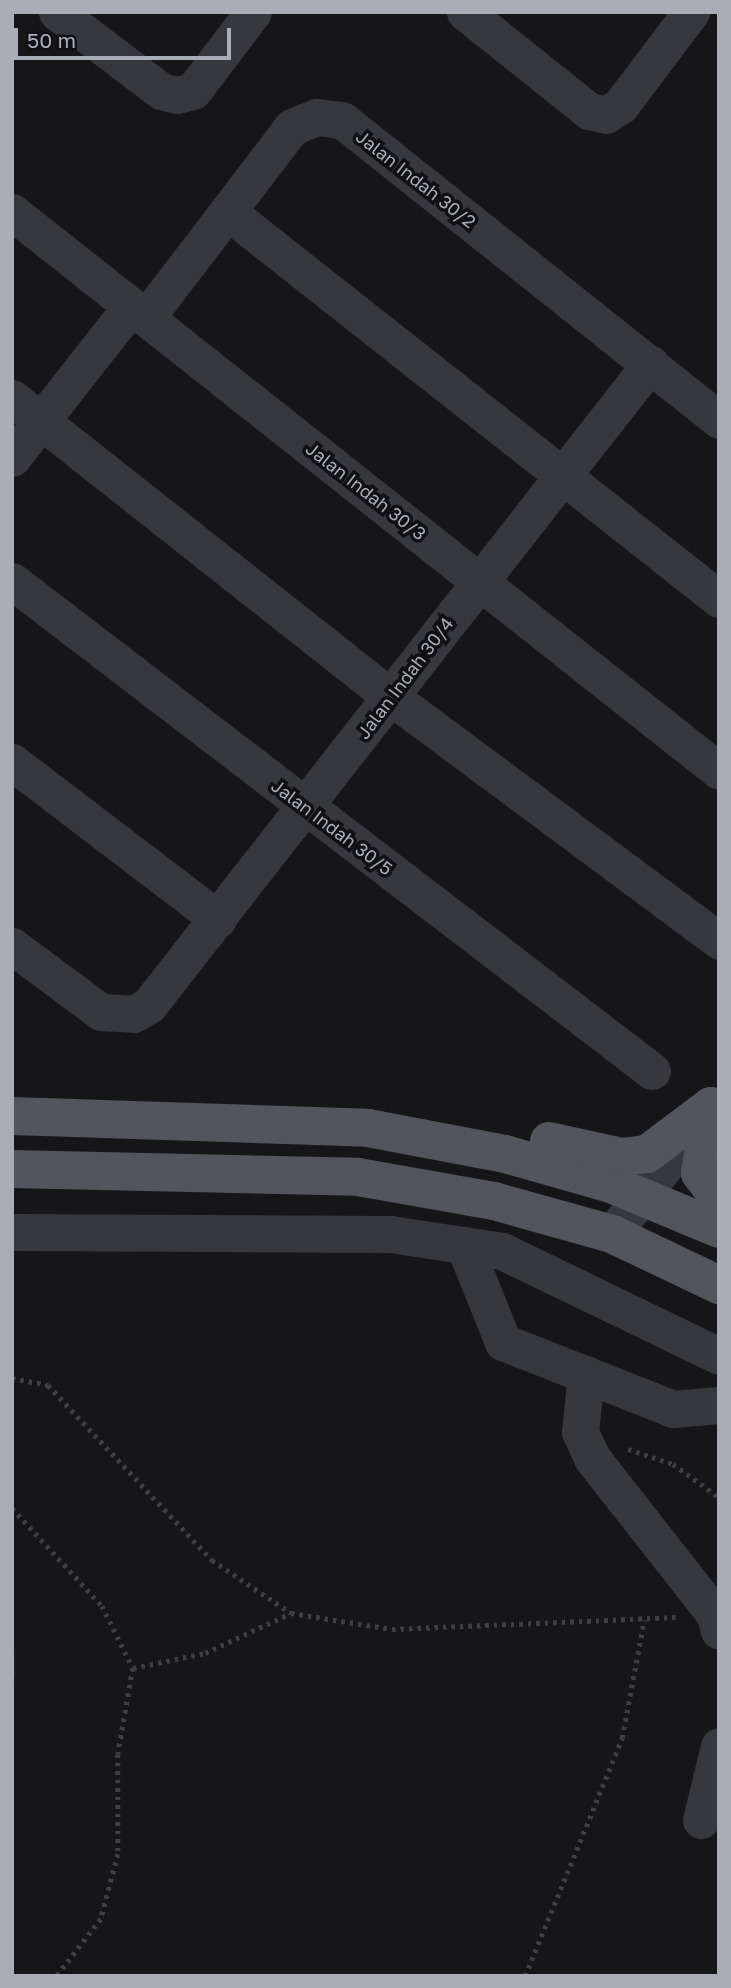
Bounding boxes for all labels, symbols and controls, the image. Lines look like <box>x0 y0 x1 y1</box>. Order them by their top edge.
scale bar <box>18 14 234 58</box>
text: 50 m <box>27 27 76 53</box>
street label: Jalan Indah 30/2 <box>352 126 480 232</box>
street label: Jalan Indah 30/3 <box>302 438 430 544</box>
street label: Jalan Indah 30/4 <box>352 613 458 743</box>
street label: Jalan Indah 30/5 <box>267 774 397 880</box>

